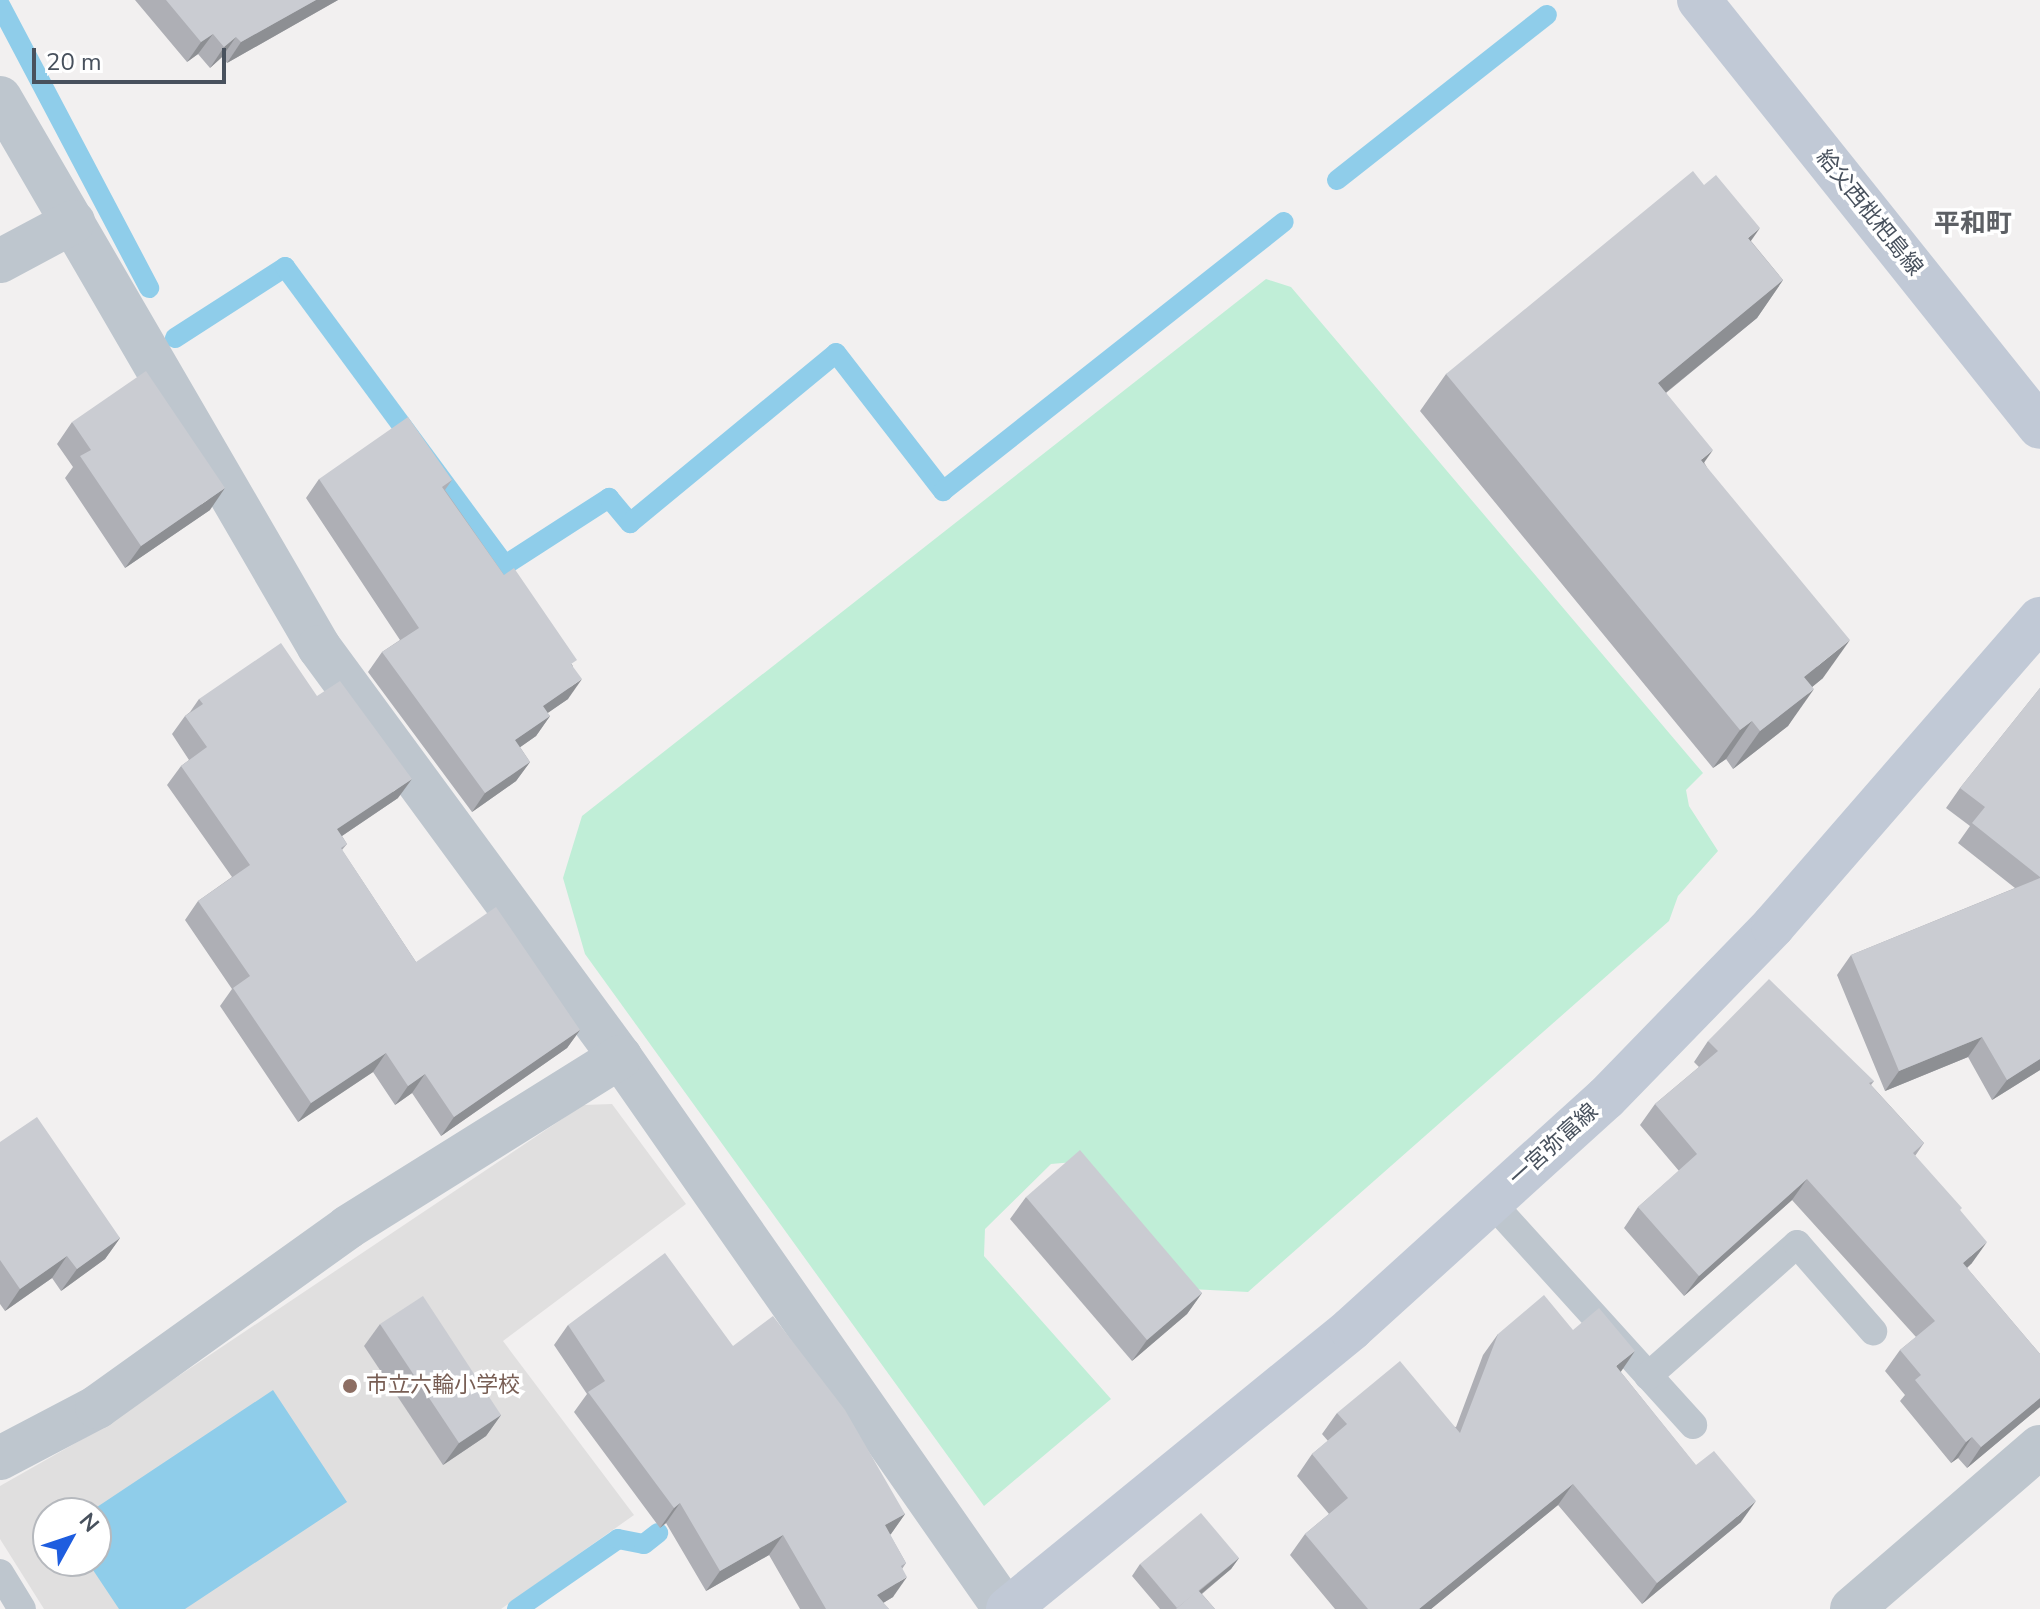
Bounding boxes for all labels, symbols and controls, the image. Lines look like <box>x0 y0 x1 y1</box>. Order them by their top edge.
scale bar <box>36 32 230 82</box>
text: 20 m <box>46 46 102 78</box>
street label: 給父西枇杷島線 <box>1810 145 1928 281</box>
district label: 平和町 <box>1934 208 2012 240</box>
street label: 一宮弥富線 <box>1504 1098 1604 1192</box>
place label: 市立六輪小学校 <box>366 1373 520 1399</box>
marker: 市立六輪小学校 <box>341 1377 359 1395</box>
north arrow <box>32 1497 112 1577</box>
text: N <box>72 1507 106 1539</box>

